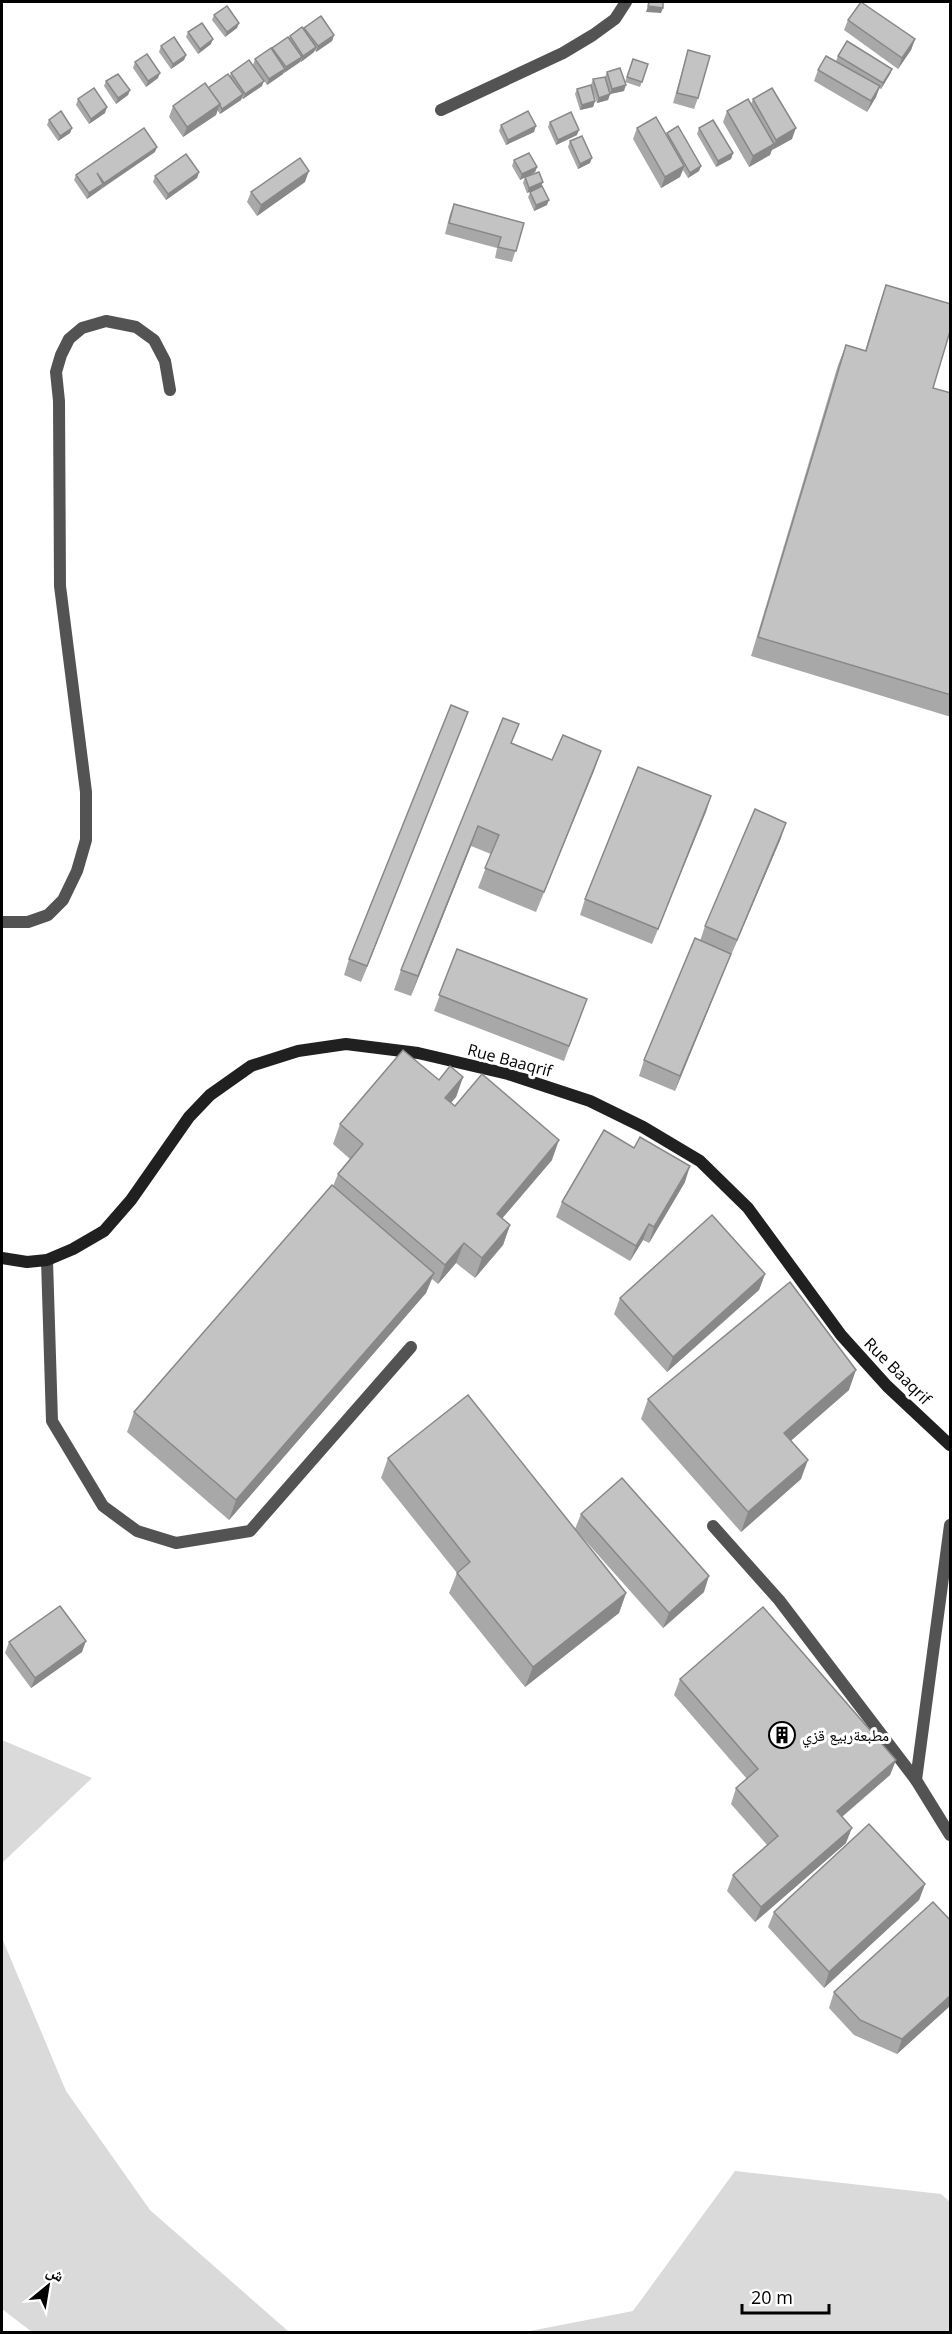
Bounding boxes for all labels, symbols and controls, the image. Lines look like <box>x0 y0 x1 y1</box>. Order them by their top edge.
street label: Rue Baaqrif <box>465 1038 556 1082</box>
street label: Rue Baaqrif <box>860 1333 938 1411</box>
building icon: مطبعةربيع قزي <box>767 1720 797 1750</box>
place label: مطبعةربيع قزي <box>802 1724 889 1748</box>
north arrow <box>18 2256 78 2316</box>
text: ش <box>43 2259 68 2287</box>
scale bar <box>742 2277 829 2315</box>
text: 20 m <box>751 2285 793 2309</box>

